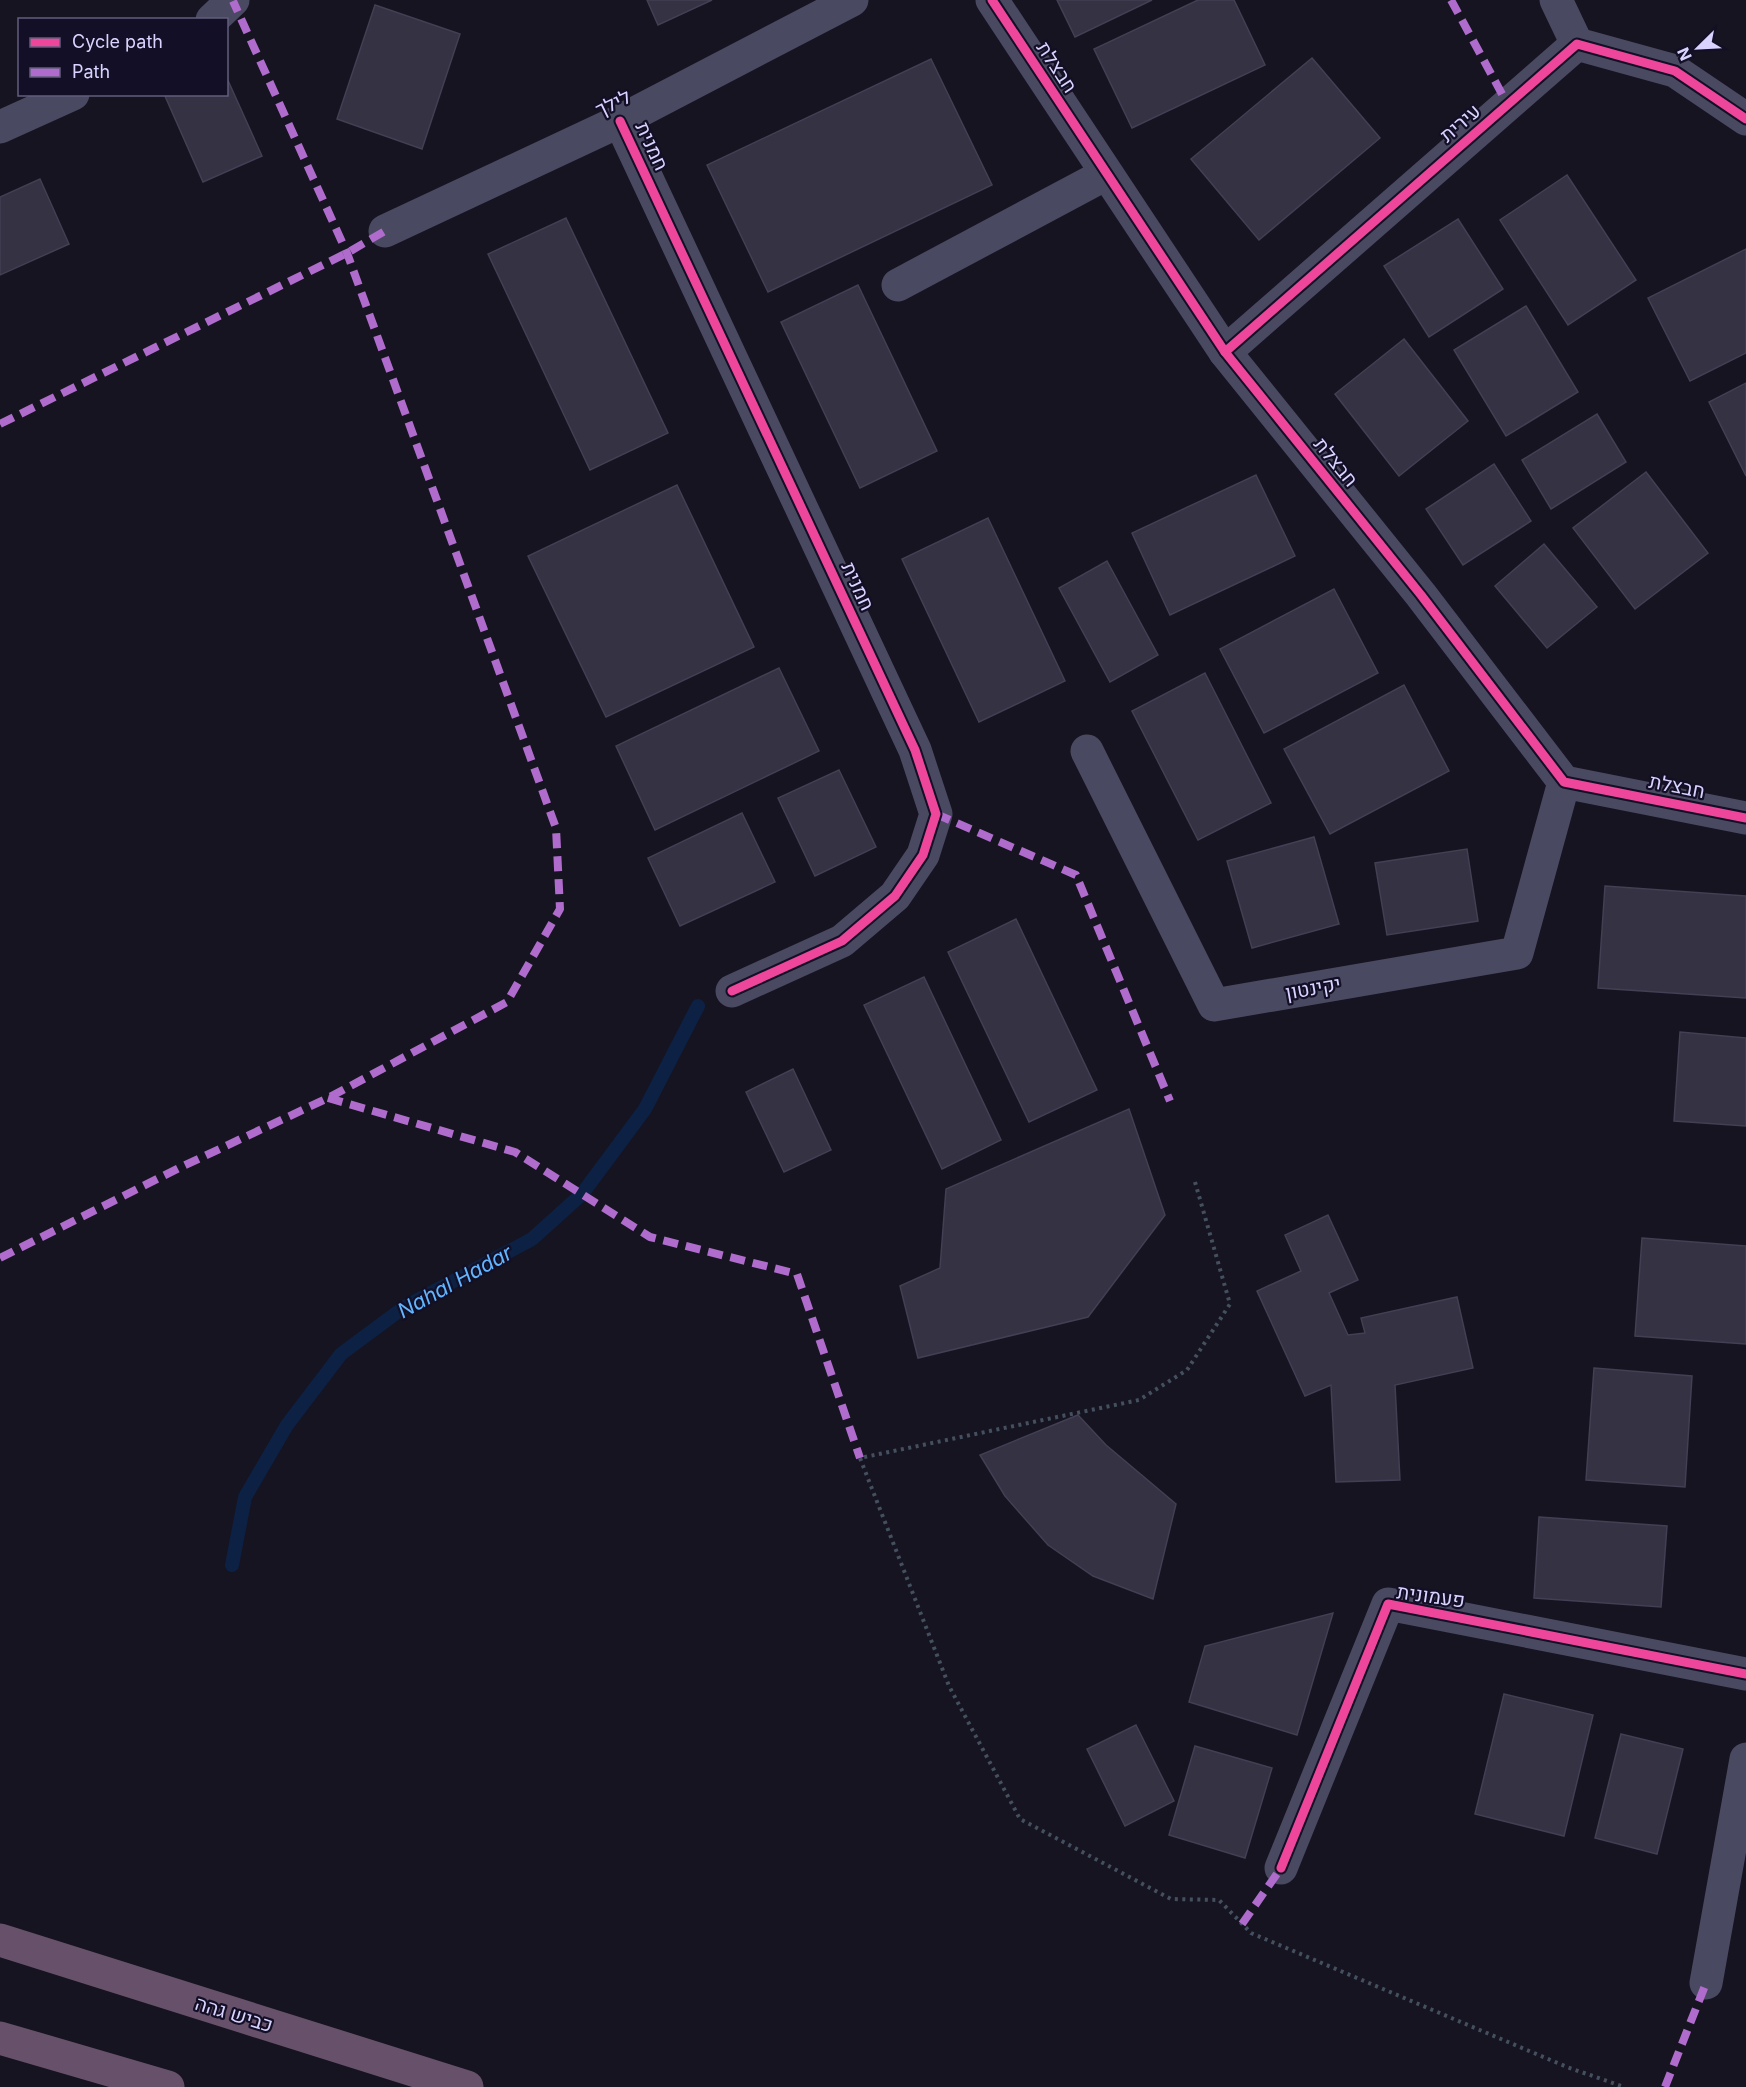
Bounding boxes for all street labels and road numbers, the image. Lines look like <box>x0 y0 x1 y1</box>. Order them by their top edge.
street label: חבצלת <box>1032 37 1082 97</box>
street label: לילך <box>591 84 635 122</box>
street label: עירית <box>1435 99 1485 147</box>
street label: חמנית <box>630 118 674 174</box>
street label: חבצלת <box>1309 433 1363 491</box>
street label: חמנית <box>836 558 880 614</box>
street label: חבצלת <box>1647 769 1707 803</box>
street label: יקינטון <box>1283 971 1343 1005</box>
street label: פעמונית <box>1395 1579 1467 1613</box>
street label: כביש גהה <box>192 1991 276 2037</box>

